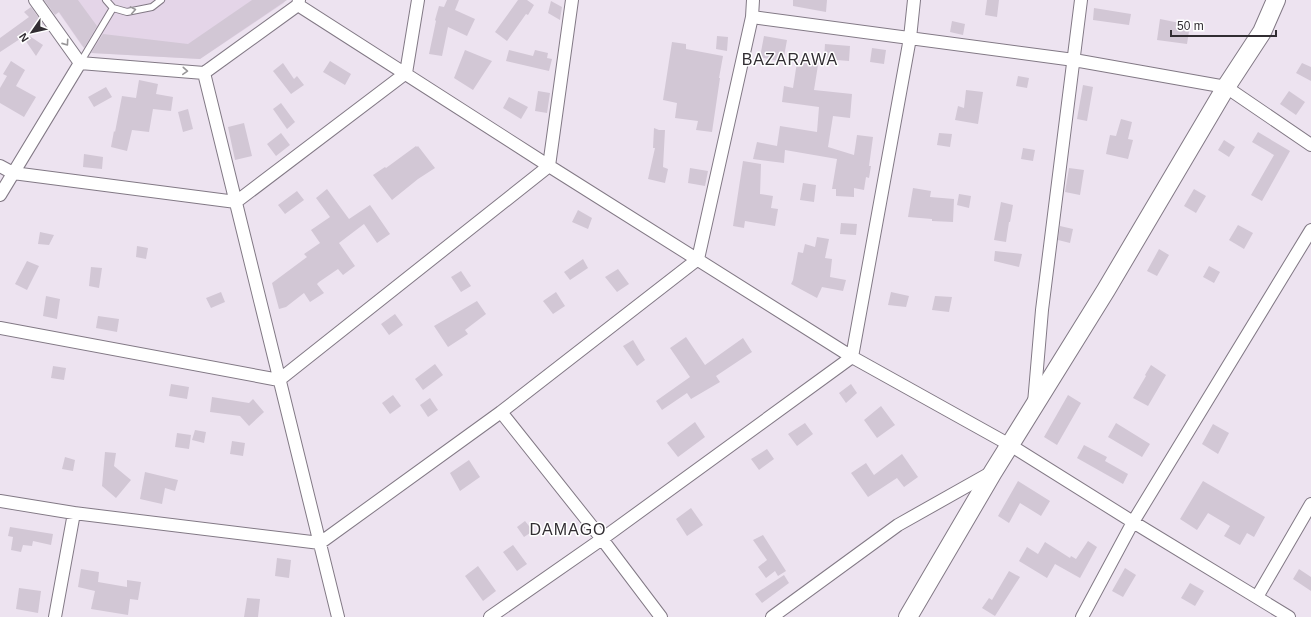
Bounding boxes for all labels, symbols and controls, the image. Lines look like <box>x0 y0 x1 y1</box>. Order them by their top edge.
one-way arrow <box>130 6 136 15</box>
north arrow <box>12 12 52 52</box>
scale bar <box>1171 12 1276 38</box>
text: 50 m <box>1177 19 1204 33</box>
text: N <box>16 31 31 44</box>
one-way arrow <box>61 39 68 46</box>
district label: BAZARAWA <box>742 51 838 68</box>
one-way arrow <box>182 67 188 76</box>
district label: DAMAGO <box>529 521 607 538</box>

